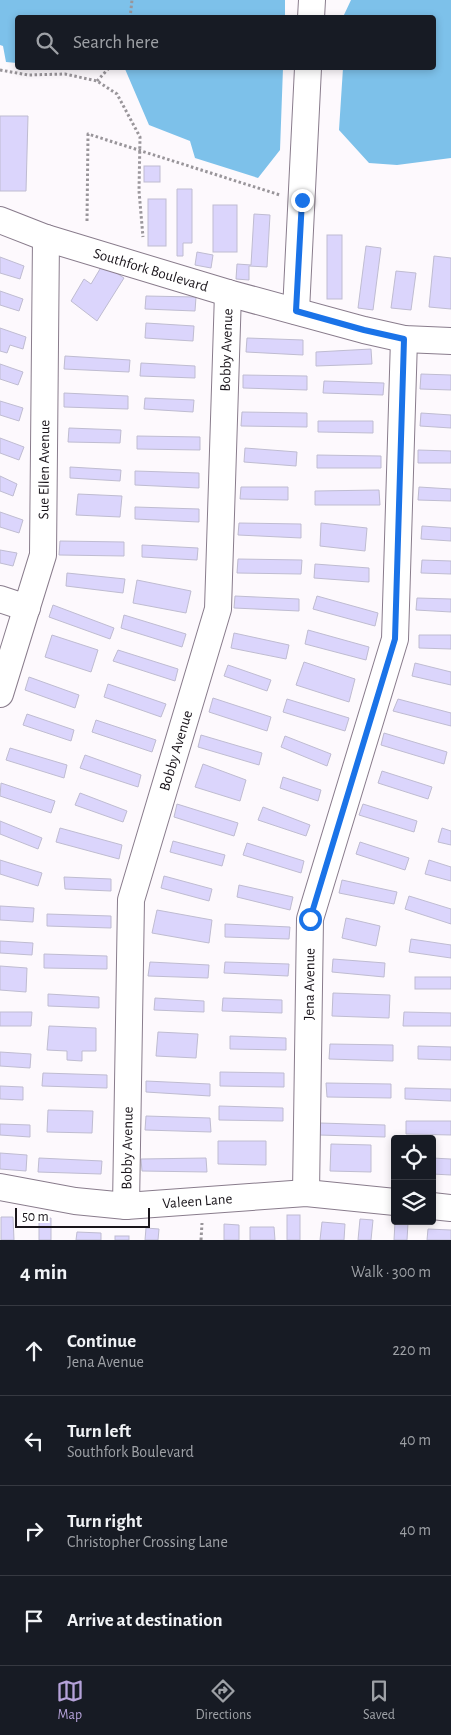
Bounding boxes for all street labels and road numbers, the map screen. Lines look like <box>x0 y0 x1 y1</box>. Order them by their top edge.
street label: Southfork Boulevard <box>92 246 210 295</box>
street label: Bobby Avenue <box>218 308 236 392</box>
street label: Sue Ellen Avenue <box>36 420 52 519</box>
street label: Bobby Avenue <box>157 709 195 793</box>
street label: Jena Avenue <box>302 948 318 1020</box>
street label: Bobby Avenue <box>119 1106 136 1190</box>
street label: Valeen Lane <box>162 1191 233 1211</box>

